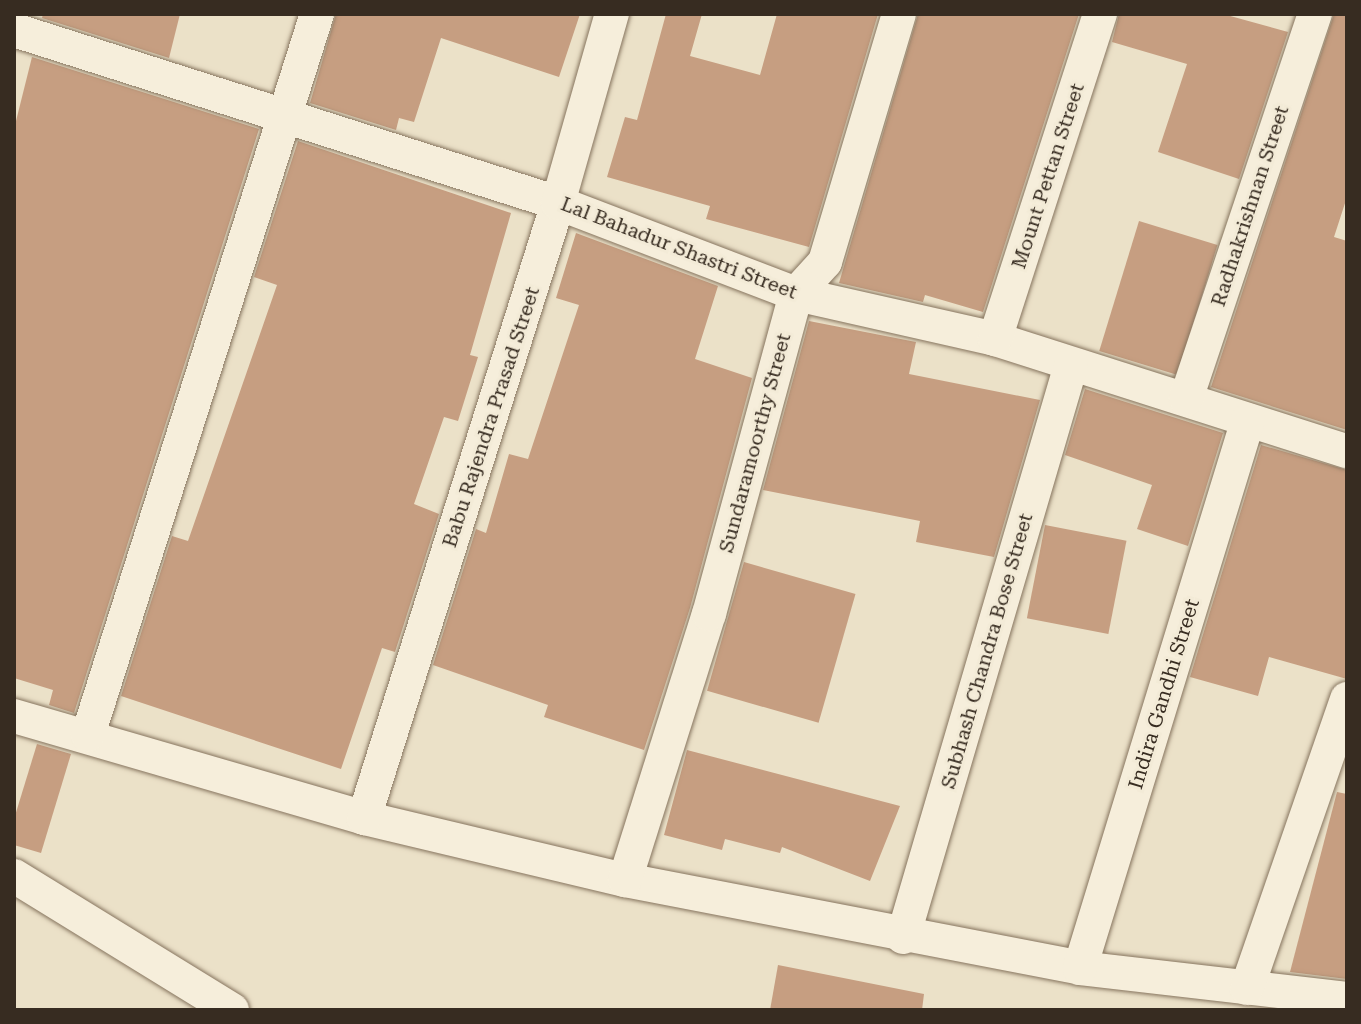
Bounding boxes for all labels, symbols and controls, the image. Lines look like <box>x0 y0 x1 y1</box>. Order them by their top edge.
street label: Mount Pettan Street <box>1007 80 1089 272</box>
street label: Radhakrishnan Street <box>1206 103 1294 309</box>
street label: Lal Bahadur Shastri Street <box>557 192 801 304</box>
street label: Babu Rajendra Prasad Street <box>437 284 545 550</box>
street label: Sundaramoorthy Street <box>714 331 796 555</box>
street label: Subhash Chandra Bose Street <box>936 511 1038 791</box>
street label: Indira Gandhi Street <box>1124 596 1204 792</box>

